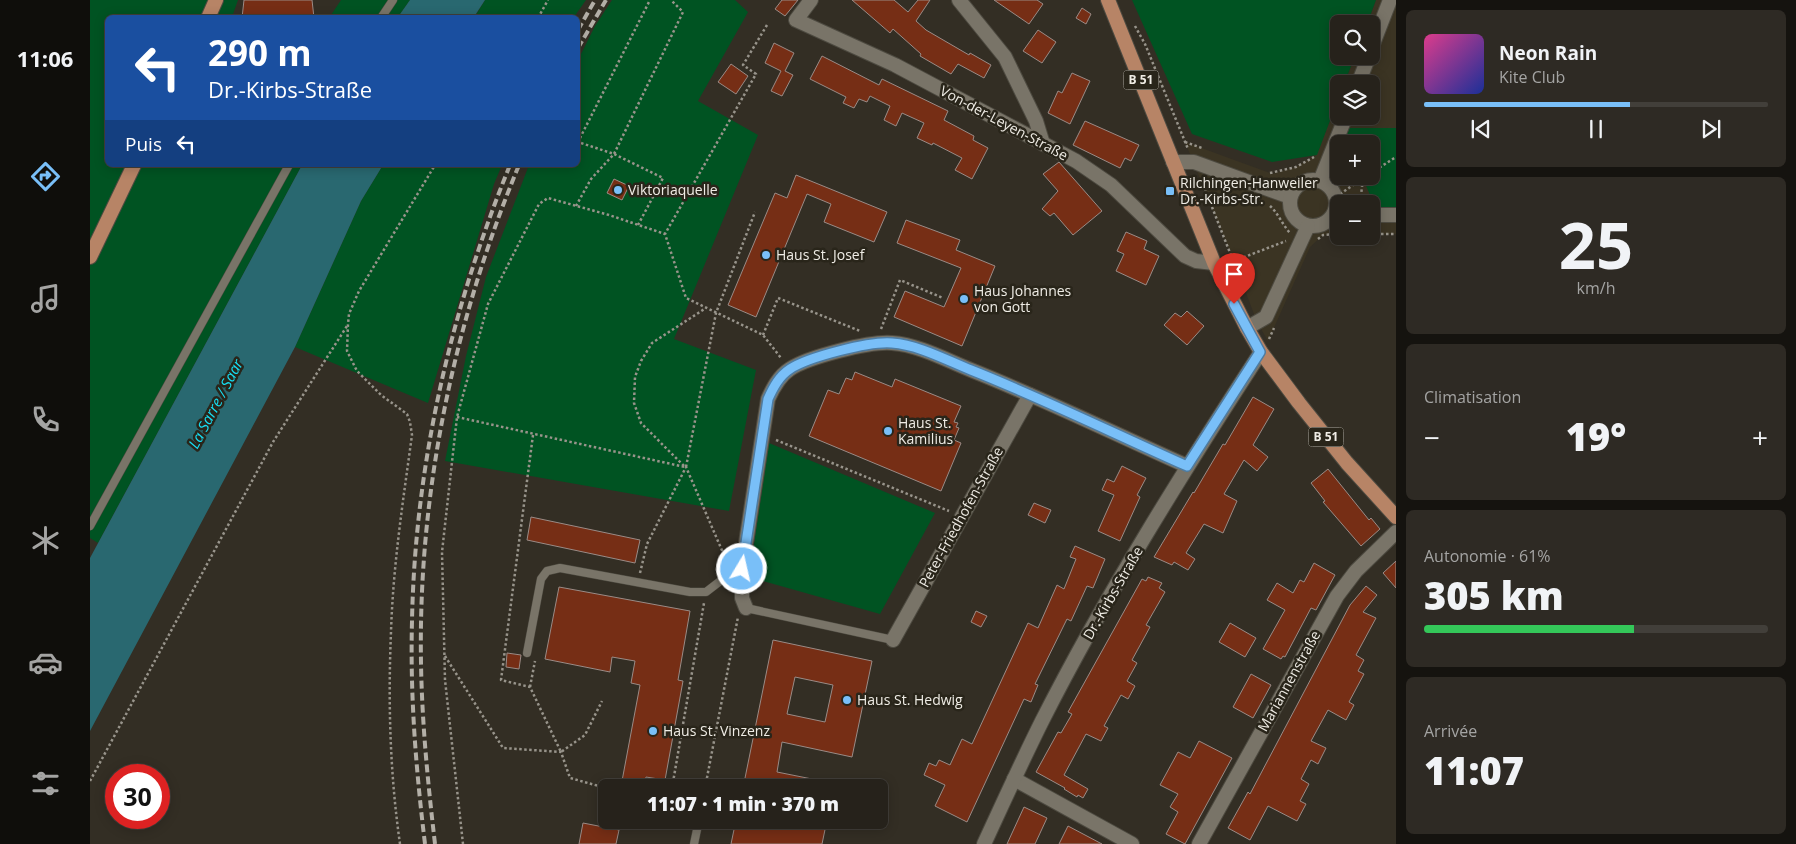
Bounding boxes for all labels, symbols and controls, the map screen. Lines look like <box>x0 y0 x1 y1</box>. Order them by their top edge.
map controls <box>1330 15 1380 245</box>
button: search <box>1330 15 1380 65</box>
text: 290 m <box>208 29 312 76</box>
icon: left <box>125 35 190 100</box>
text: Neon Rain <box>1499 40 1597 66</box>
text: 11:06 <box>17 43 73 73</box>
text: Kite Club <box>1499 66 1565 88</box>
road number: B 51 <box>1124 70 1158 90</box>
text: Dr.-Kirbs-Straße <box>208 74 372 104</box>
button: layers <box>1330 75 1380 125</box>
street label: Von-der-Leyen-Straße <box>937 81 1072 164</box>
icon: previous <box>1467 115 1495 143</box>
icon: pause <box>1582 115 1610 143</box>
icon: next <box>1697 115 1725 143</box>
icon: left <box>172 130 200 158</box>
text: Puis <box>125 131 162 157</box>
button: + <box>1330 135 1380 185</box>
icon: directions <box>28 159 63 194</box>
place label: Rilchingen-Hanweiler Dr.-Kirbs-Str. <box>1180 173 1318 208</box>
place label: Viktoriaquelle <box>628 180 718 199</box>
marker: Viktoriaquelle <box>612 184 624 196</box>
marker: Rilchingen-Hanweiler Dr.-Kirbs-Str. <box>1164 185 1176 197</box>
button: − <box>1330 195 1380 245</box>
text: 25 <box>1559 200 1633 288</box>
place label: Haus St. Josef <box>776 245 866 264</box>
marker: Haus St. Josef <box>760 249 772 261</box>
pin <box>1213 253 1255 304</box>
icon: arrive <box>1220 260 1248 288</box>
text: km/h <box>1577 277 1615 299</box>
icon: music <box>28 281 63 316</box>
place label: Haus Johannes von Gott <box>974 281 1072 316</box>
marker: Haus Johannes von Gott <box>958 293 970 305</box>
water label: La Sarre / Saar <box>183 354 248 452</box>
text: Climatisation <box>1424 386 1521 408</box>
icon: phone <box>28 402 63 437</box>
text: 19° <box>1566 410 1626 462</box>
place label: Haus St. Kamilius <box>898 413 954 448</box>
text: − <box>1424 418 1440 456</box>
text: + <box>1752 418 1768 456</box>
marker: Haus St. Kamilius <box>882 425 894 437</box>
road number: B 51 <box>1308 428 1344 447</box>
street label: Peter-Friedhofen-Straße <box>914 443 1007 590</box>
icon: climate <box>28 523 63 558</box>
position arrow <box>715 542 767 594</box>
street label: Dr.-Kirbs-Straße <box>1078 543 1147 643</box>
text: Autonomie · 61% <box>1424 545 1551 567</box>
text: 305 km <box>1424 569 1564 621</box>
street label: Mariannenstraße <box>1253 627 1324 735</box>
icon: car <box>28 645 63 680</box>
place label: Haus St. Hedwig <box>857 690 963 709</box>
marker: Haus St. Hedwig <box>841 694 853 706</box>
text: Arrivée <box>1424 720 1477 742</box>
place label: Haus St. Vinzenz <box>663 721 770 740</box>
marker: Haus St. Vinzenz <box>647 725 659 737</box>
text: 11:07 <box>1424 744 1524 796</box>
speed limit sign: 30 <box>105 764 170 829</box>
icon: filters <box>28 766 63 801</box>
text: 11:07 · 1 min · 370 m <box>647 791 839 817</box>

